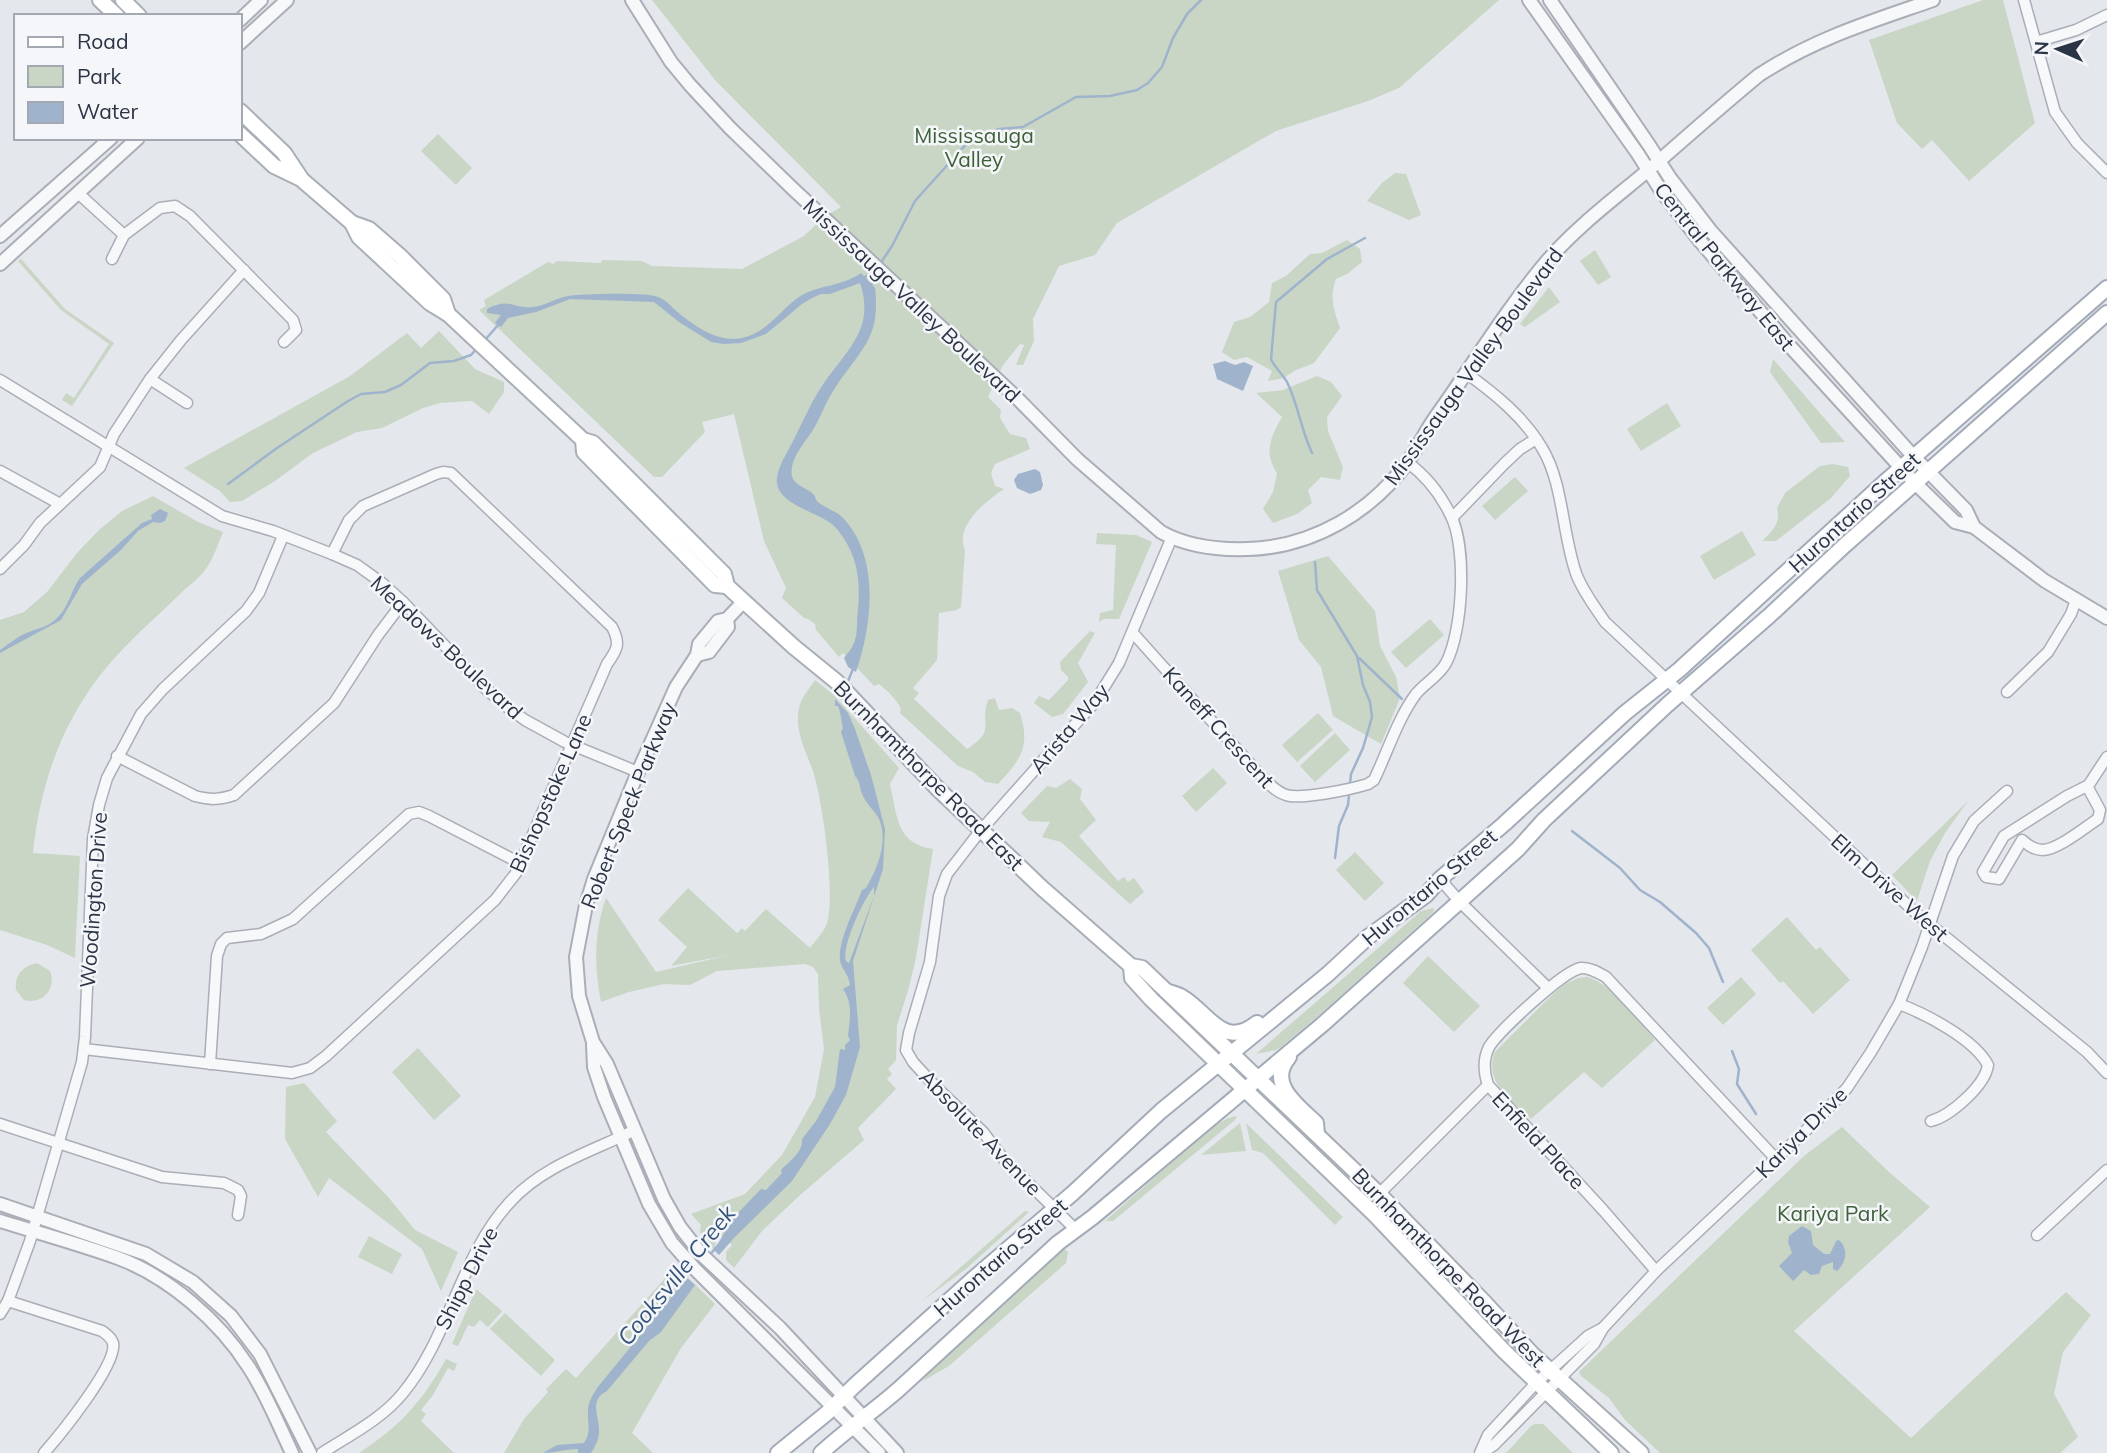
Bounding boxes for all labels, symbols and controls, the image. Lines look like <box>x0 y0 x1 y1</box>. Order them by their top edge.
legend <box>14 14 242 140</box>
north arrow <box>2023 14 2093 84</box>
text: Road <box>77 28 128 54</box>
text: N <box>2029 40 2053 56</box>
text: Park <box>77 63 121 89</box>
text: Water <box>77 98 138 124</box>
park label: Mississauga Valley <box>914 122 1034 172</box>
street label: Central Parkway East <box>1649 177 1801 355</box>
street label: Mississauga Valley Boulevard <box>798 192 1026 408</box>
street label: Mississauga Valley Boulevard <box>1378 242 1568 490</box>
street label: Hurontario Street <box>1783 446 1925 578</box>
street label: Meadows Boulevard <box>365 570 529 724</box>
street label: Kaneff Crescent <box>1158 661 1280 793</box>
street label: Burnhamthorpe Road East <box>829 675 1029 875</box>
street label: Arista Way <box>1024 678 1114 778</box>
street label: Robert Speck Parkway <box>575 698 681 912</box>
street label: Bishopstoke Lane <box>503 709 597 877</box>
street label: Woodington Drive <box>74 811 112 989</box>
street label: Hurontario Street <box>1356 823 1502 951</box>
street label: Elm Drive West <box>1826 828 1954 946</box>
street label: Absolute Avenue <box>914 1064 1048 1200</box>
street label: Kariya Drive <box>1750 1081 1852 1183</box>
street label: Enfield Place <box>1487 1086 1591 1194</box>
street label: Burnhamthorpe Road West <box>1347 1162 1551 1372</box>
street label: Hurontario Street <box>928 1192 1072 1322</box>
water label: Cooksville Creek <box>611 1198 742 1351</box>
park label: Kariya Park <box>1777 1200 1889 1226</box>
street label: Shipp Drive <box>429 1222 503 1334</box>

